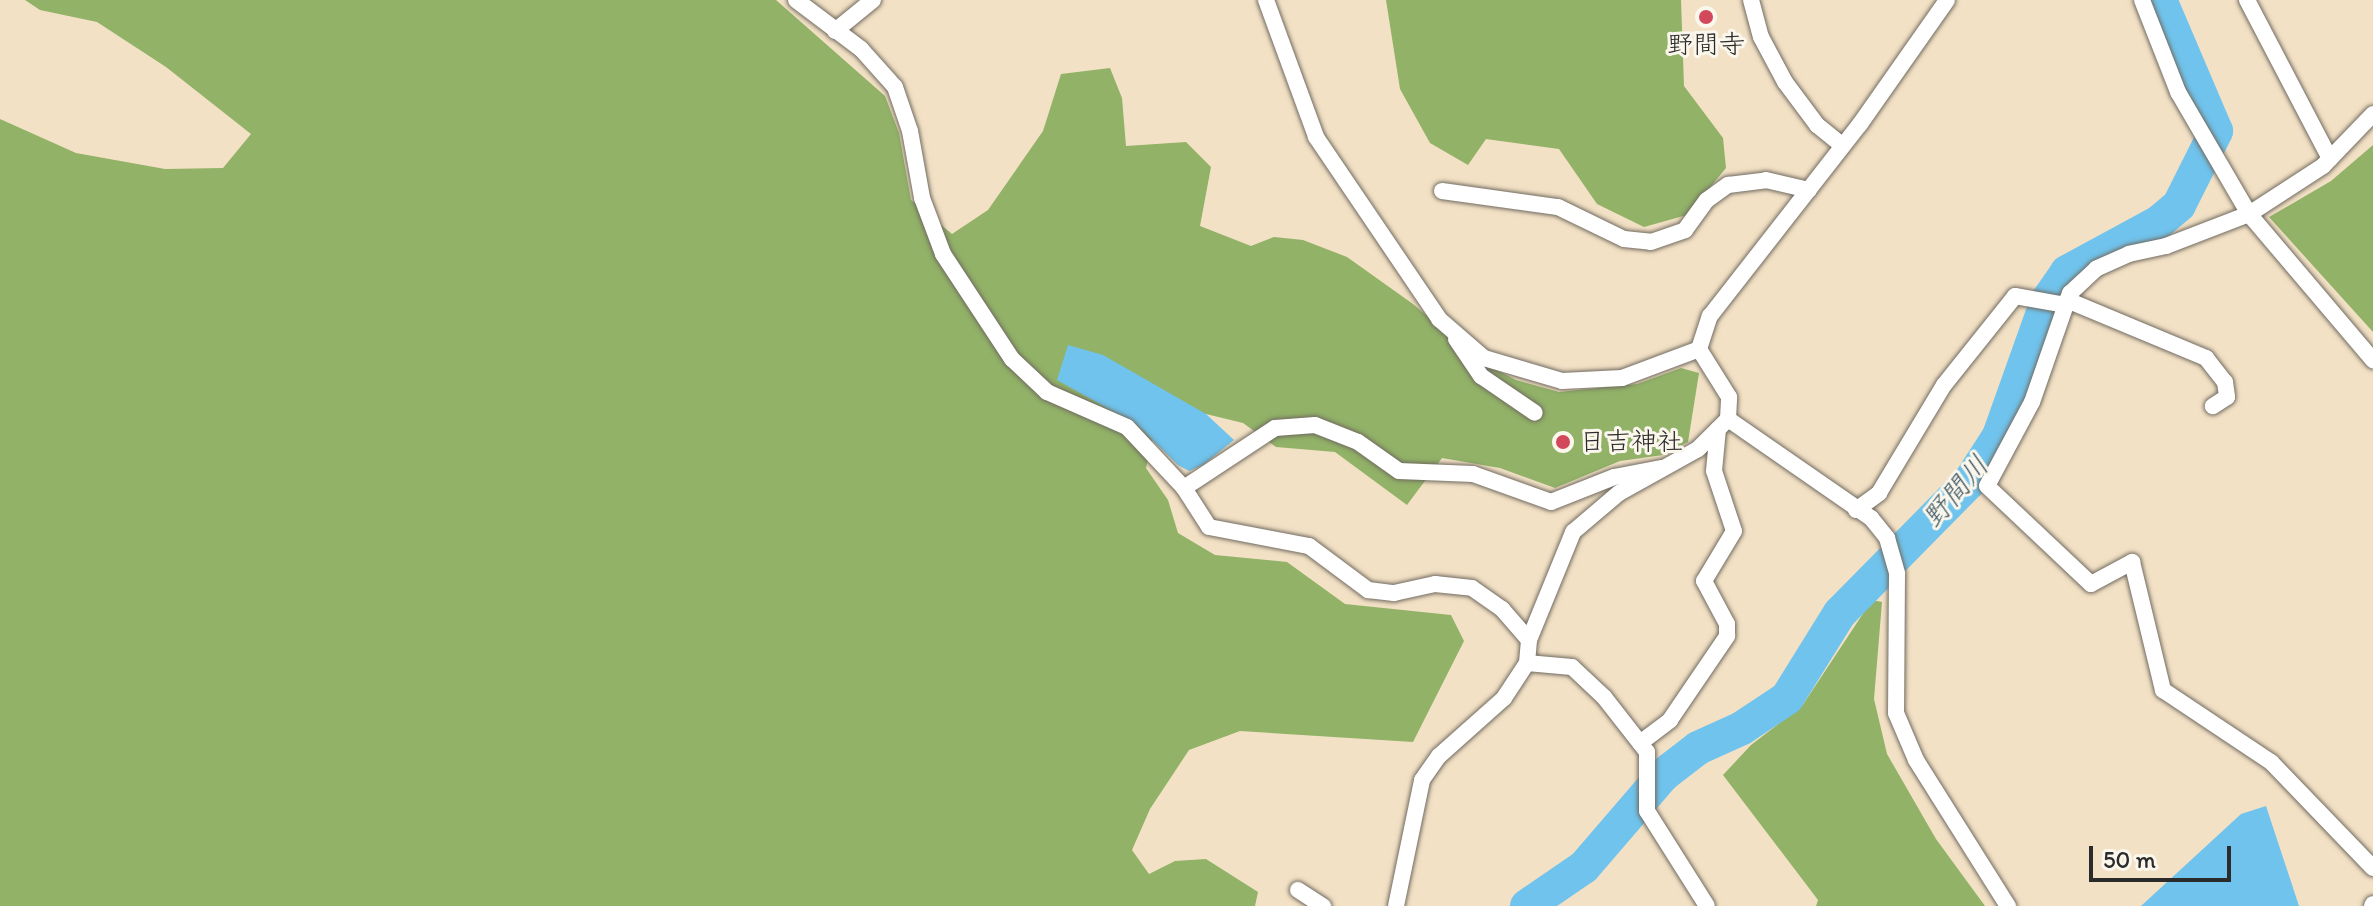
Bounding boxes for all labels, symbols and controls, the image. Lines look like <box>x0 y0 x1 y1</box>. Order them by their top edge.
marker: 野間寺 <box>1697 8 1715 26</box>
place label: 野間寺 <box>1667 29 1745 61</box>
place label: 日吉神社 <box>1579 426 1683 458</box>
marker: 日吉神社 <box>1554 433 1572 451</box>
water label: 野間川 <box>1915 448 1995 534</box>
scale bar <box>2093 830 2235 880</box>
text: 50 m <box>2103 845 2156 874</box>

